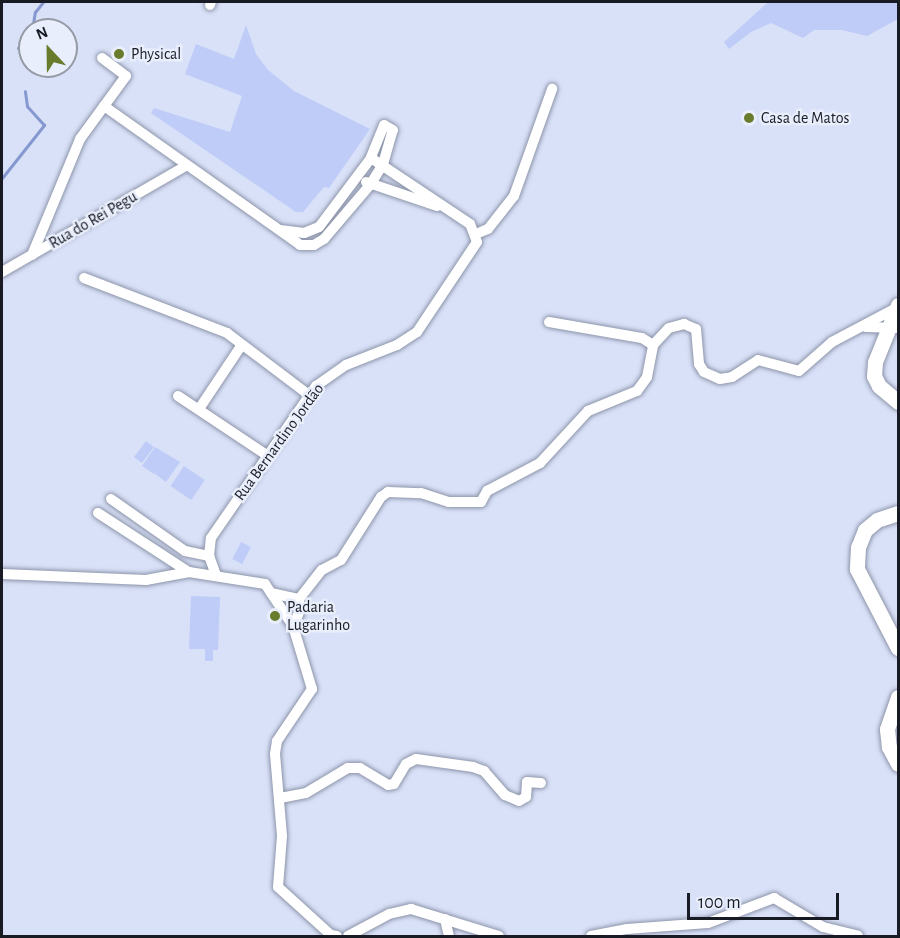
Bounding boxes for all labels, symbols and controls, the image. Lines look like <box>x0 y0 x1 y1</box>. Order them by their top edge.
north arrow <box>18 18 78 78</box>
text: N <box>34 24 50 43</box>
place label: Physical <box>131 44 181 64</box>
marker: Physical <box>112 47 126 61</box>
place label: Casa de Matos <box>761 108 849 128</box>
marker: Casa de Matos <box>742 111 756 125</box>
street label: Rua do Rei Pegu <box>46 187 140 253</box>
street label: Rua Bernardino Jordão <box>230 380 328 504</box>
place label: Padaria Lugarinho <box>287 597 350 635</box>
marker: Padaria Lugarinho <box>268 609 282 623</box>
scale bar <box>690 881 842 919</box>
text: 100 m <box>698 894 741 912</box>

